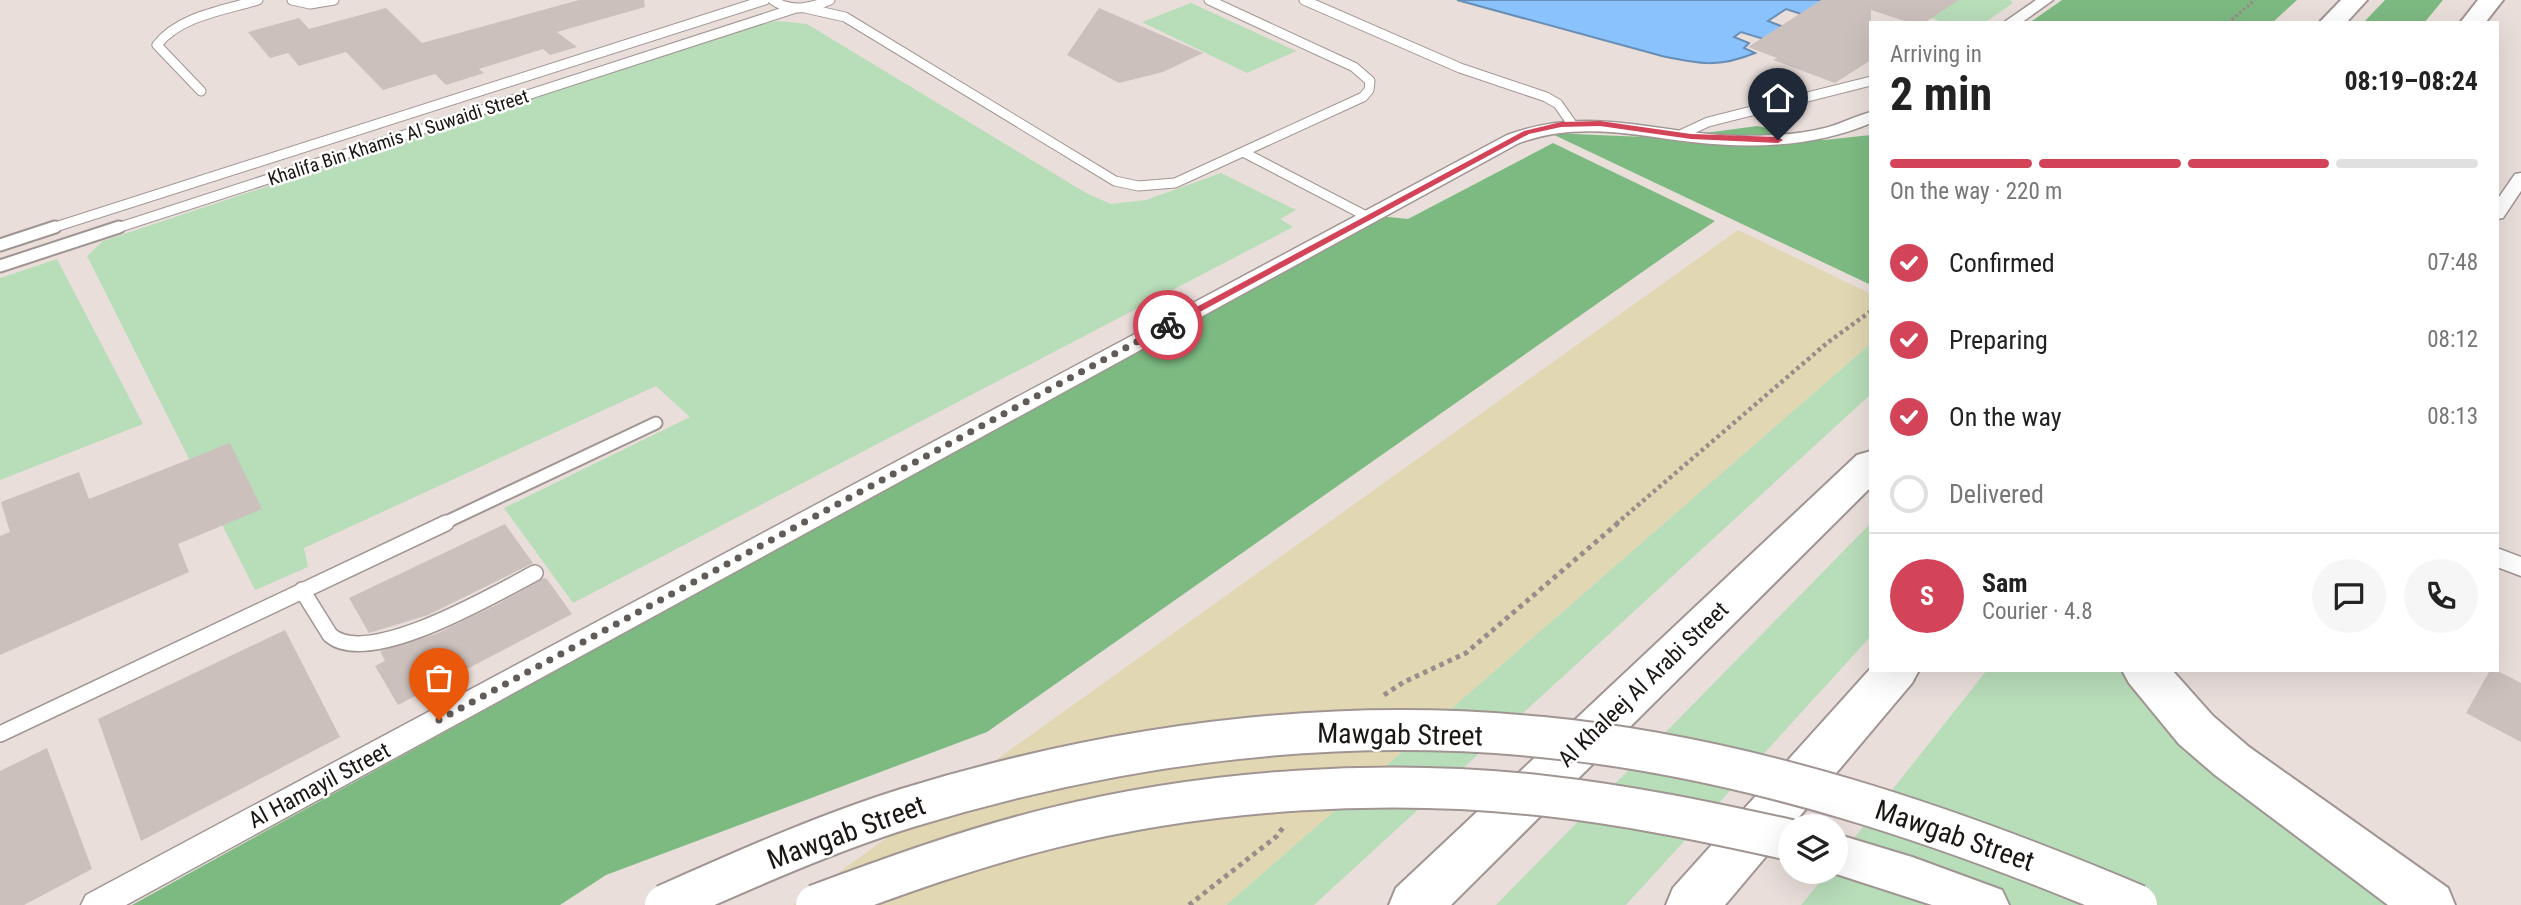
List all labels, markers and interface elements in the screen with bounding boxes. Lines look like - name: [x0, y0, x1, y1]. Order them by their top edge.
- text: Arriving in: [1890, 41, 1982, 68]
- text: 08:19–08:24: [2344, 66, 2478, 96]
- text: 2 min: [1890, 67, 1992, 121]
- pin: [1748, 68, 1808, 140]
- icon: home: [1759, 79, 1797, 117]
- street label: Khalifa Bin Khamis Al Suwaidi Street: [265, 84, 531, 191]
- text: On the way · 220 m: [1890, 178, 2062, 205]
- icon: check: [1890, 244, 1928, 282]
- text: Confirmed: [1949, 248, 2055, 278]
- text: 07:48: [2427, 249, 2478, 276]
- courier: [1133, 290, 1203, 360]
- icon: bike: [1149, 306, 1187, 344]
- icon: check: [1890, 321, 1928, 359]
- text: Preparing: [1949, 325, 2048, 355]
- text: 08:12: [2427, 326, 2478, 353]
- icon: check: [1890, 398, 1928, 436]
- text: On the way: [1949, 402, 2062, 432]
- text: 08:13: [2427, 403, 2478, 430]
- text: Delivered: [1949, 479, 2044, 509]
- button: chat: [2312, 559, 2386, 633]
- button: phone: [2404, 559, 2478, 633]
- text: Sam: [1982, 568, 2028, 598]
- text: S: [1920, 581, 1934, 611]
- street label: Al Khaleej Al Arabi Street: [1553, 596, 1734, 773]
- text: Courier · 4.8: [1982, 598, 2093, 625]
- pin: [409, 648, 469, 720]
- icon: bag: [420, 659, 458, 697]
- street label: Mawgab Street: [1317, 717, 1483, 752]
- street label: Al Hamayil Street: [244, 737, 395, 834]
- street label: Mawgab Street: [763, 789, 930, 876]
- street label: Mawgab Street: [1871, 793, 2039, 878]
- map controls: [1778, 814, 1848, 884]
- button: layers: [1778, 814, 1848, 884]

